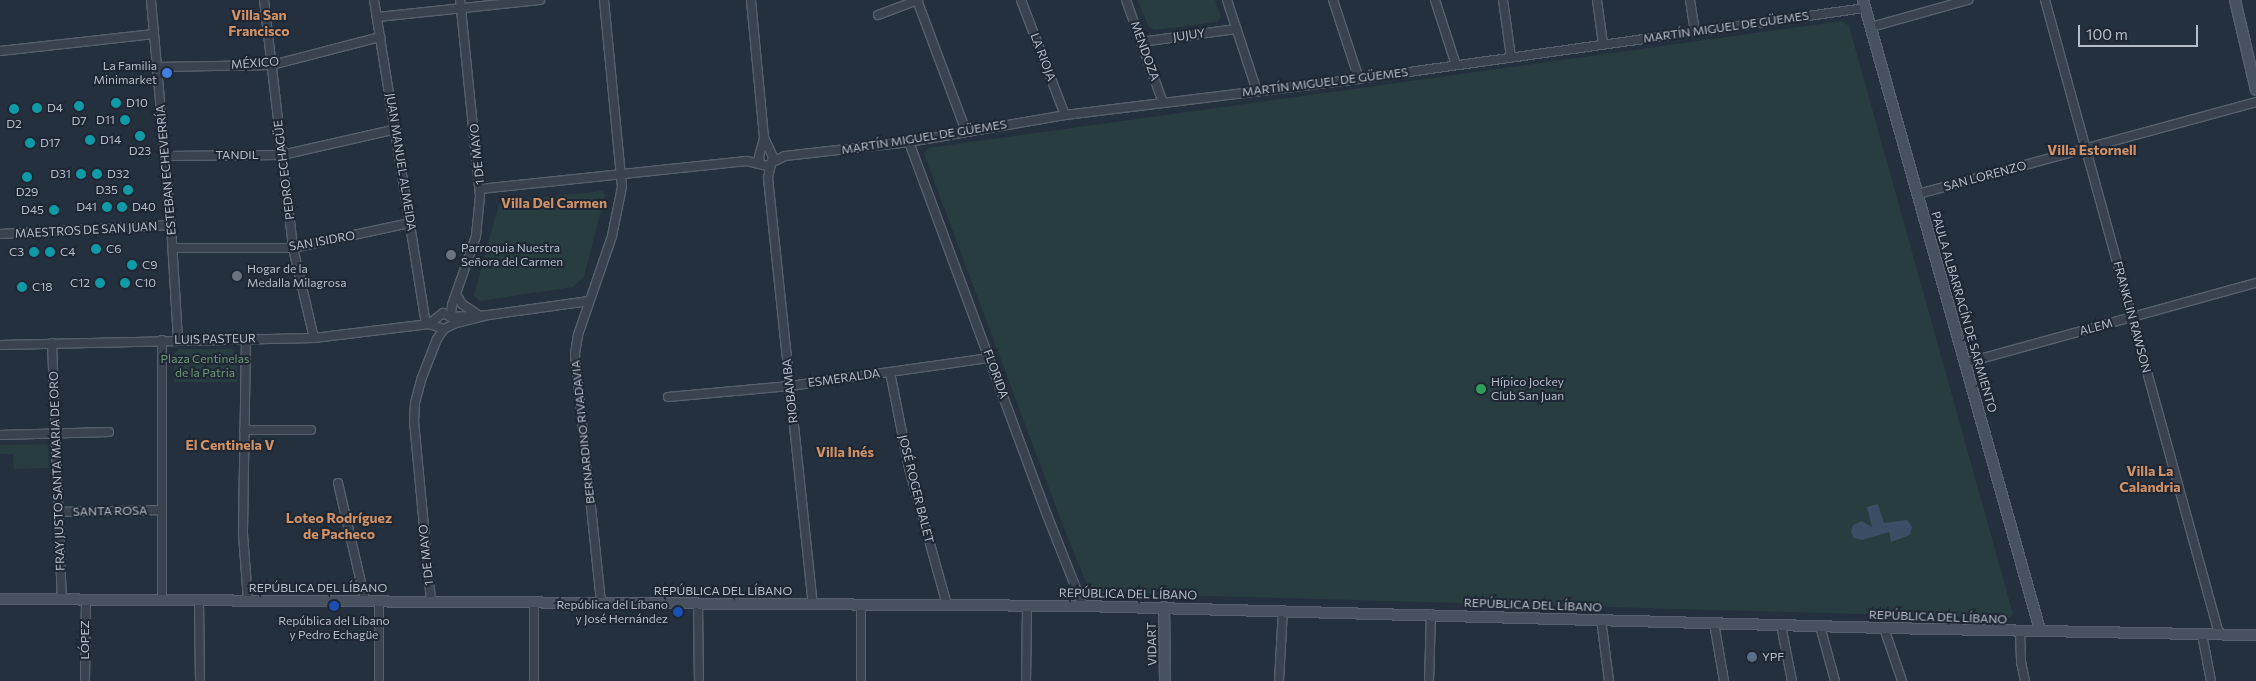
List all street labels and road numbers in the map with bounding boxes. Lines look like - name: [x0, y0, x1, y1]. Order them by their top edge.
- street label: MARTÍN MIGUEL DE GÜEMES: [1642, 8, 1810, 46]
- street label: MENDOZA: [1128, 19, 1162, 83]
- street label: JUJUY: [1172, 26, 1206, 44]
- street label: LA RIOJA: [1027, 31, 1059, 83]
- street label: MÉXICO: [230, 54, 280, 72]
- street label: MARTÍN MIGUEL DE GÜEMES: [1241, 65, 1409, 99]
- street label: JUAN MANUEL ALMEIDA: [383, 92, 419, 232]
- street label: ESTEBAN ECHEVERRÍA: [153, 104, 179, 236]
- street label: MARTÍN MIGUEL DE GÜEMES: [840, 117, 1008, 157]
- street label: PEDRO ECHAGÜE: [271, 119, 297, 221]
- street label: 1 DE MAYO: [467, 123, 487, 185]
- street label: TANDIL: [215, 148, 259, 162]
- street label: SAN LORENZO: [1942, 158, 2028, 194]
- street label: PAULA ALBARRACÍN DE SARMIENTO: [1928, 210, 2000, 414]
- street label: MAESTROS DE SAN JUAN: [14, 219, 158, 241]
- street label: SAN ISIDRO: [288, 228, 356, 254]
- street label: FRANKLIN RAWSON: [2110, 259, 2154, 375]
- street label: ALEM: [2078, 316, 2114, 338]
- street label: LUIS PASTEUR: [174, 331, 256, 347]
- street label: FLORIDA: [980, 347, 1012, 401]
- street label: RIOBAMBA: [779, 358, 801, 424]
- street label: BERNARDINO RIVADAVIA: [568, 359, 598, 505]
- street label: ESMERALDA: [807, 366, 881, 390]
- street label: FRAY JUSTO SANTA MARIA DE ORO: [46, 371, 68, 571]
- street label: JOSÉ ROGER BALET: [896, 433, 936, 545]
- street label: SANTA ROSA: [73, 503, 147, 519]
- street label: 1 DE MAYO: [416, 524, 436, 586]
- street label: REPÚBLICA DEL LÍBANO: [249, 581, 387, 595]
- street label: REPÚBLICA DEL LÍBANO: [654, 584, 792, 598]
- street label: REPÚBLICA DEL LÍBANO: [1059, 586, 1197, 602]
- street label: REPÚBLICA DEL LÍBANO: [1464, 595, 1602, 615]
- street label: REPÚBLICA DEL LÍBANO: [1869, 607, 2007, 627]
- street label: LÓPEZ: [78, 620, 92, 660]
- street label: VIDART: [1144, 622, 1160, 666]

